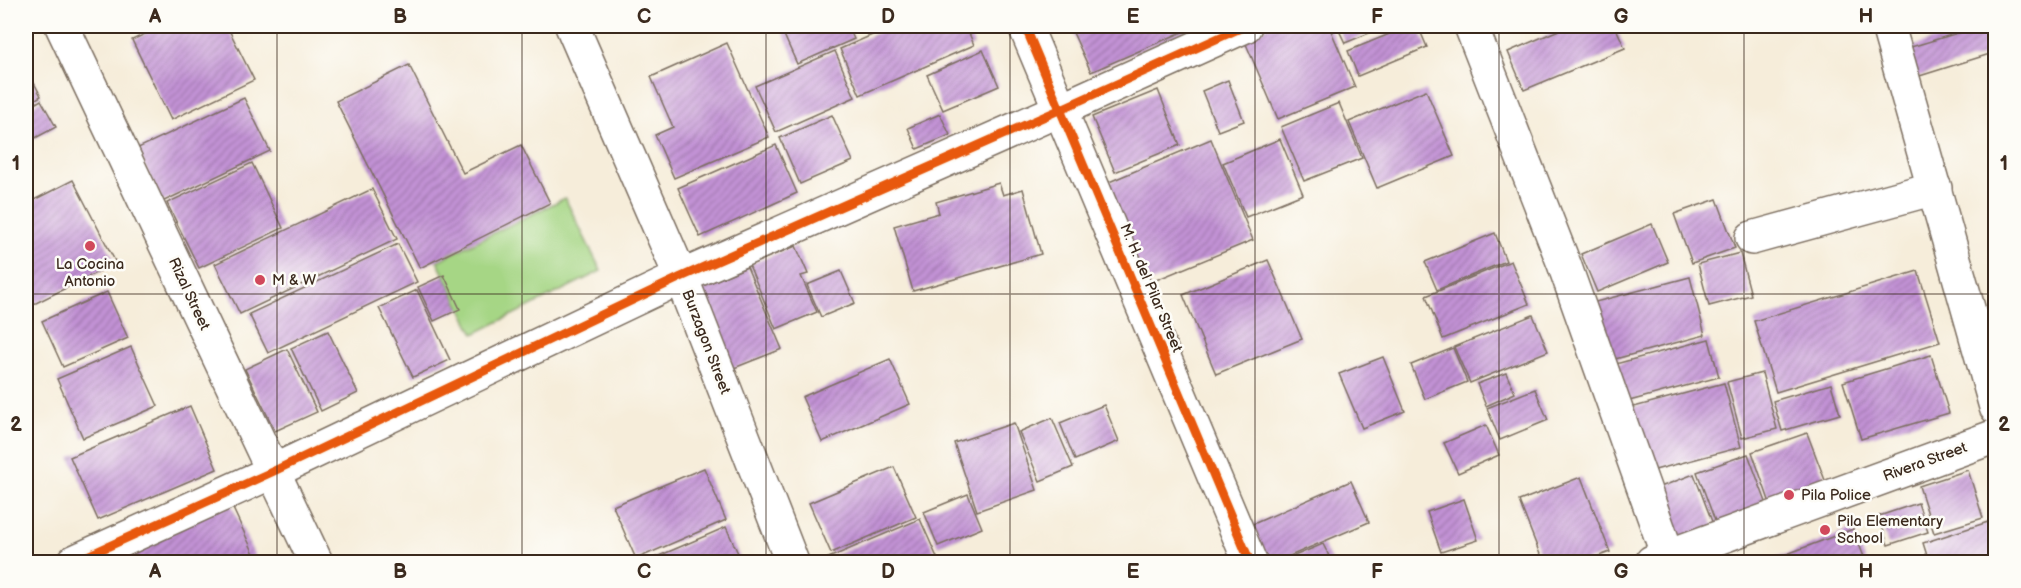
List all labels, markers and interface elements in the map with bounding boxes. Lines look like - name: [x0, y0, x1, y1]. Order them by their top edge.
- text: A: [148, 5, 162, 29]
- text: B: [393, 5, 407, 29]
- text: C: [637, 5, 651, 29]
- text: D: [881, 5, 895, 29]
- text: E: [1127, 5, 1140, 29]
- text: F: [1371, 5, 1383, 29]
- text: G: [1614, 5, 1629, 29]
- text: H: [1859, 5, 1873, 29]
- text: 1: [12, 152, 20, 176]
- text: 1: [2000, 152, 2008, 176]
- street label: M. H. del Pilar Street: [1115, 221, 1187, 355]
- marker: La Cocina Antonio: [83, 239, 97, 253]
- place label: La Cocina Antonio: [56, 255, 124, 291]
- street label: Rizal Street: [164, 255, 214, 334]
- place label: M & W: [272, 271, 316, 290]
- marker: M & W: [253, 273, 267, 287]
- street label: Burzagon Street: [677, 287, 735, 397]
- text: 2: [10, 413, 22, 437]
- text: 2: [1998, 413, 2010, 437]
- street label: Rivera Street: [1880, 438, 1970, 486]
- place label: Pila Police: [1801, 486, 1871, 505]
- marker: Pila Police: [1782, 488, 1796, 502]
- place label: Pila Elementary School: [1837, 512, 1943, 548]
- marker: Pila Elementary School: [1818, 523, 1832, 537]
- text: A: [148, 560, 162, 584]
- text: B: [393, 560, 407, 584]
- text: C: [637, 560, 651, 584]
- text: D: [881, 560, 895, 584]
- text: E: [1127, 560, 1140, 584]
- text: F: [1371, 560, 1383, 584]
- text: G: [1614, 560, 1629, 584]
- text: H: [1859, 560, 1873, 584]

